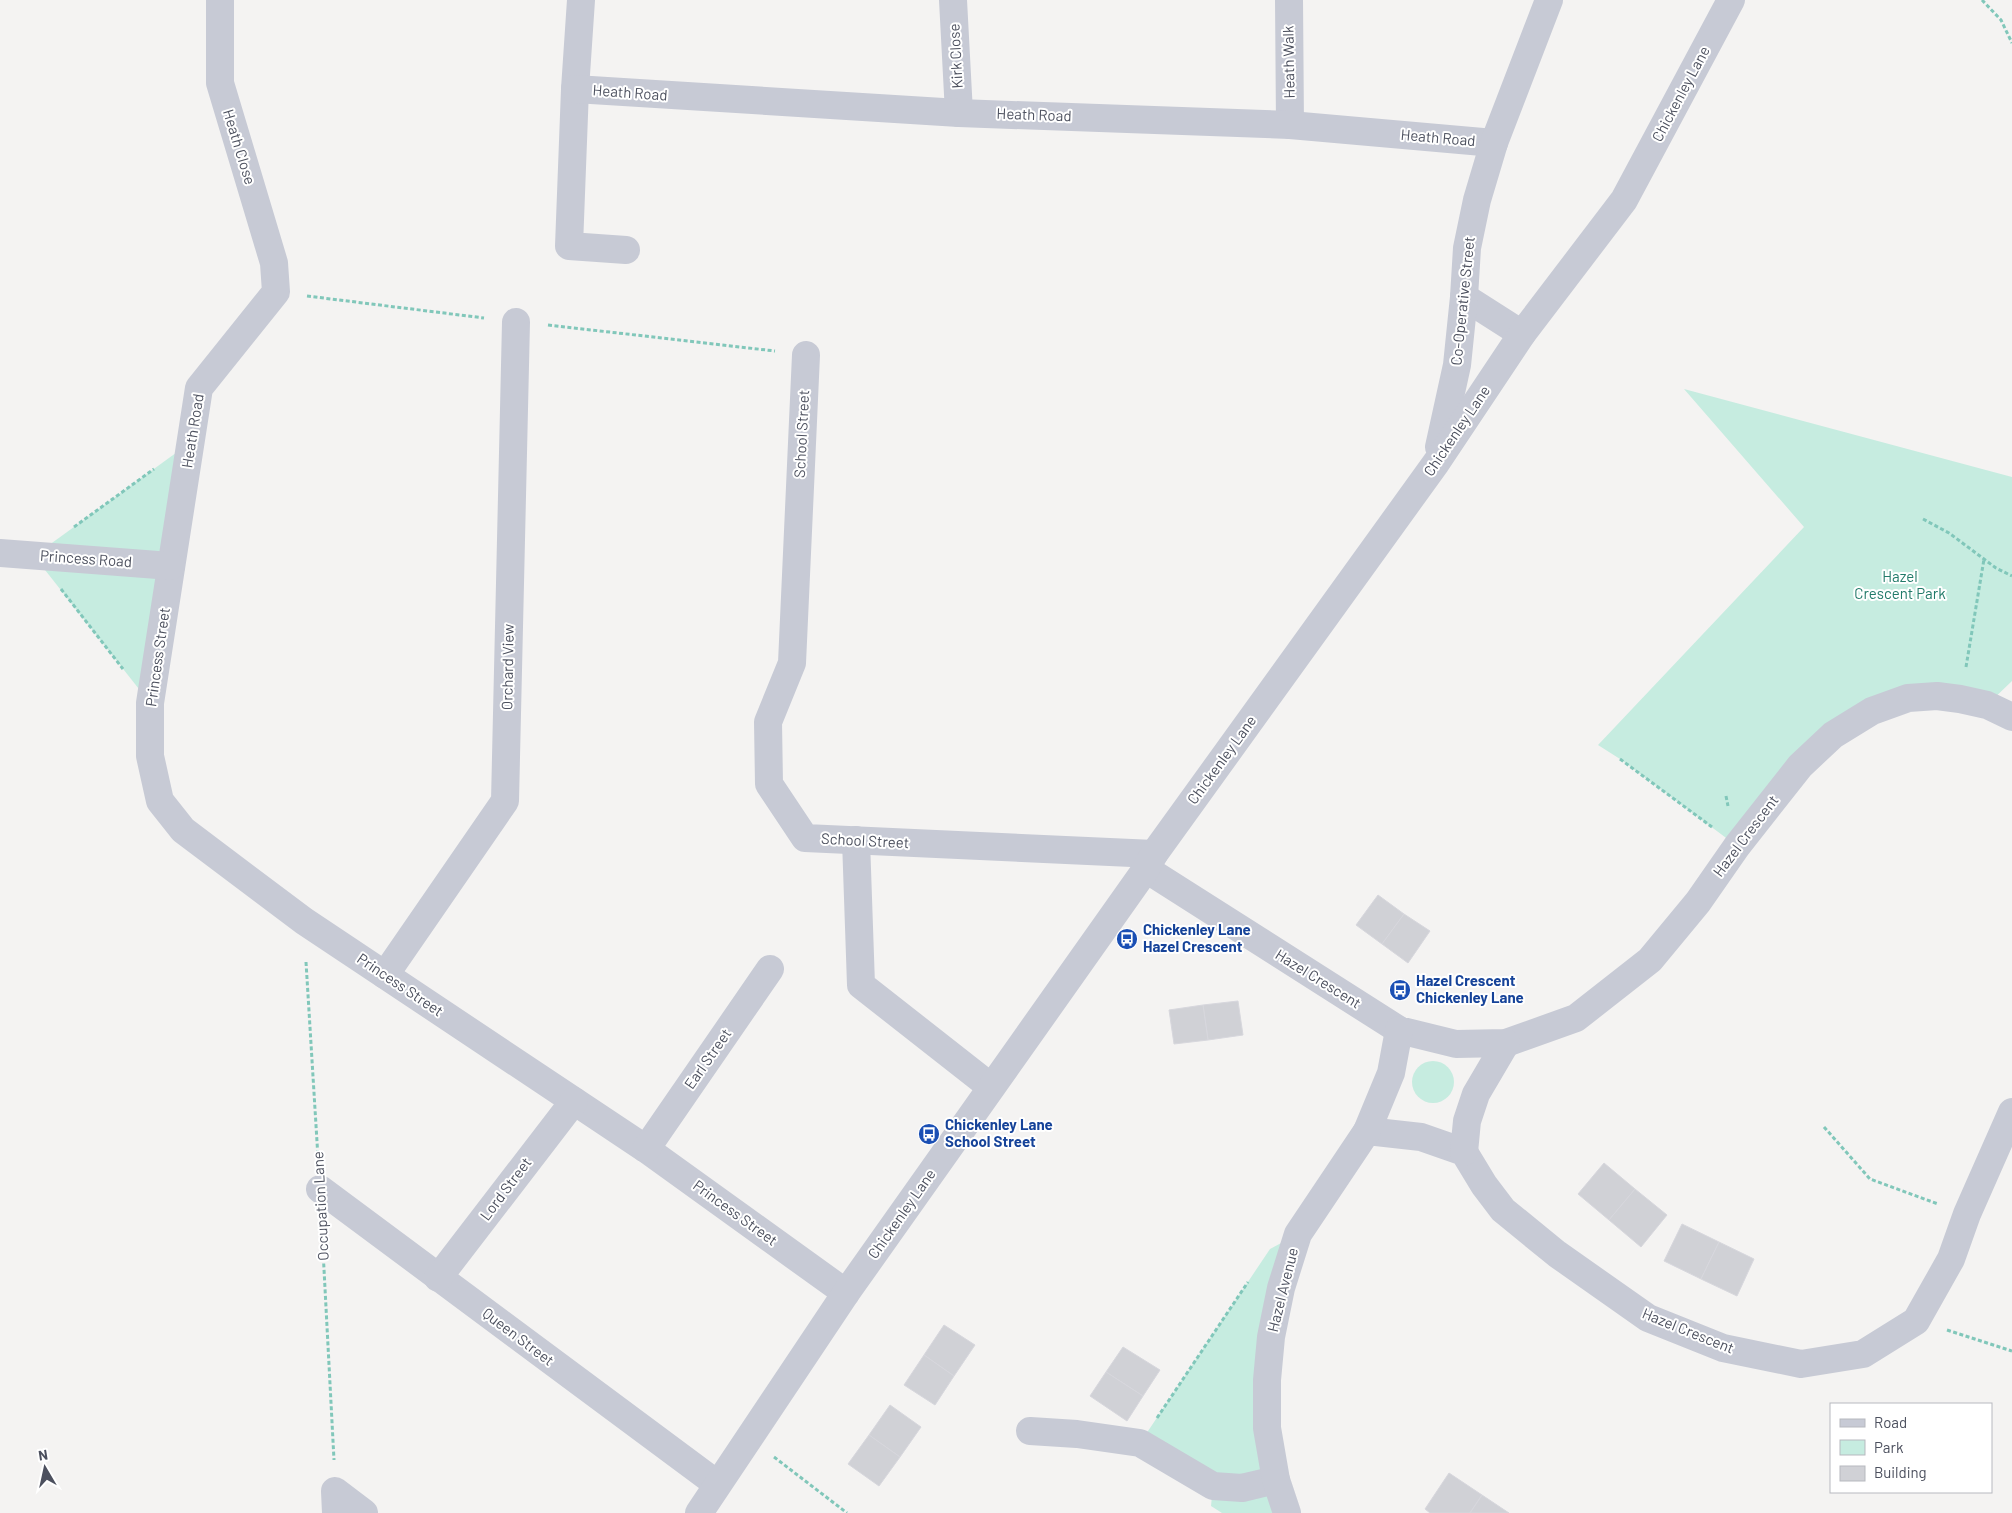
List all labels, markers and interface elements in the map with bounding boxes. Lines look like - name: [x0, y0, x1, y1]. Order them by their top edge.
- street label: Kirk Close: [944, 23, 966, 89]
- street label: Heath Walk: [1278, 25, 1298, 99]
- street label: Chickenley Lane: [1647, 43, 1713, 144]
- street label: Heath Road: [592, 80, 668, 104]
- street label: Heath Road: [996, 104, 1072, 124]
- street label: Heath Close: [220, 107, 260, 187]
- street label: Heath Road: [1400, 125, 1476, 149]
- street label: Co-Operative Street: [1446, 235, 1478, 366]
- street label: Chickenley Lane: [1419, 382, 1493, 479]
- street label: School Street: [790, 389, 812, 479]
- street label: Heath Road: [177, 392, 207, 469]
- street label: Princess Road: [39, 546, 133, 570]
- park label: Hazel Crescent Park: [1854, 567, 1946, 602]
- street label: Princess Street: [141, 606, 173, 708]
- street label: Orchard View: [497, 624, 517, 710]
- street label: Chickenley Lane: [1183, 711, 1259, 807]
- street label: Hazel Crescent: [1709, 791, 1782, 880]
- street label: School Street: [820, 829, 910, 851]
- place label: Chickenley Lane Hazel Crescent: [1143, 920, 1251, 955]
- bus stop icon: Chickenley Lane Hazel Crescent: [1115, 927, 1139, 951]
- street label: Hazel Crescent: [1272, 945, 1365, 1012]
- street label: Princess Street: [354, 949, 447, 1020]
- place label: Hazel Crescent Chickenley Lane: [1416, 971, 1524, 1006]
- bus stop icon: Hazel Crescent Chickenley Lane: [1388, 978, 1412, 1002]
- street label: Earl Street: [680, 1025, 735, 1092]
- place label: Chickenley Lane School Street: [945, 1115, 1053, 1150]
- bus stop icon: Chickenley Lane School Street: [917, 1122, 941, 1146]
- street label: Occupation Lane: [308, 1151, 332, 1261]
- street label: Lord Street: [476, 1153, 535, 1223]
- street label: Chickenley Lane: [864, 1165, 939, 1262]
- street label: Princess Street: [690, 1176, 781, 1249]
- street label: Hazel Avenue: [1263, 1246, 1301, 1334]
- street label: Hazel Crescent: [1640, 1303, 1737, 1357]
- street label: Queen Street: [479, 1304, 558, 1369]
- legend: [1830, 1403, 1992, 1493]
- text: Road: [1874, 1413, 1907, 1431]
- text: Park: [1874, 1438, 1904, 1456]
- north arrow: [20, 1443, 70, 1493]
- text: N: [37, 1446, 49, 1464]
- text: Building: [1874, 1463, 1927, 1481]

